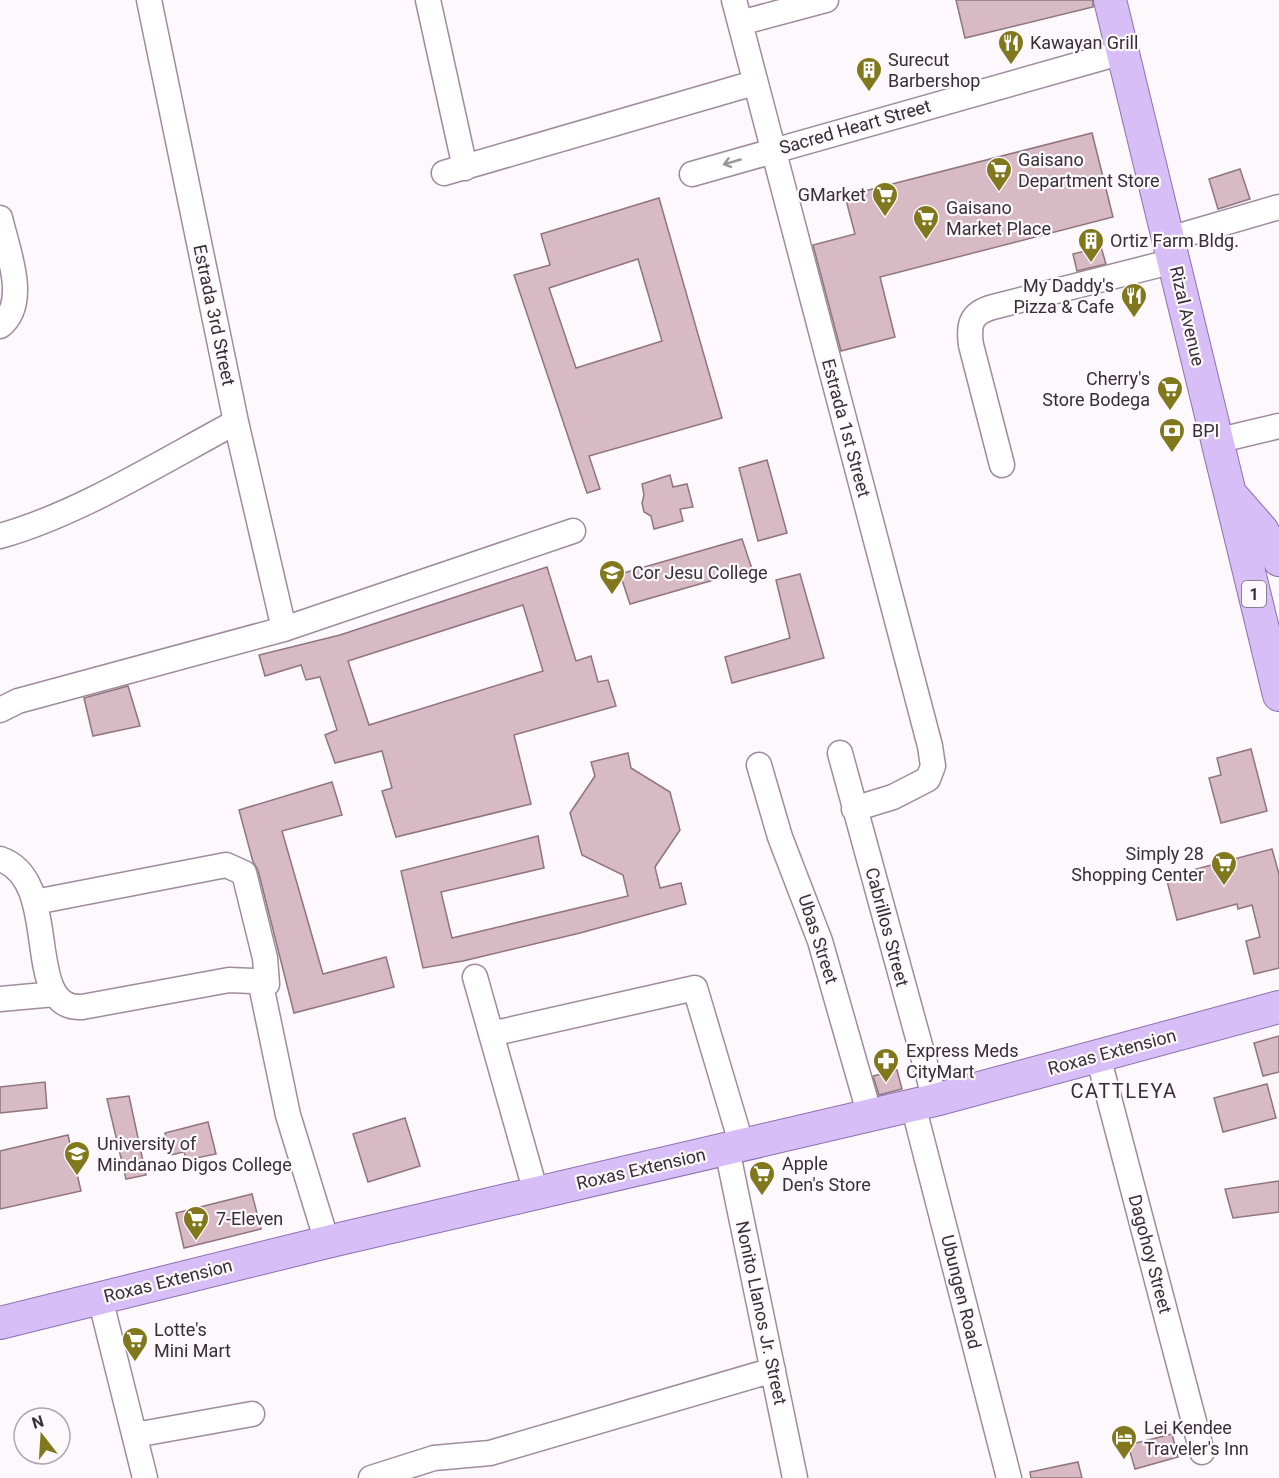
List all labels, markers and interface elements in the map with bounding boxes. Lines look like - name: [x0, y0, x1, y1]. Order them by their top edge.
- restaurant icon: Kawayan Grill: [996, 28, 1026, 66]
- place label: Kawayan Grill: [1030, 32, 1138, 53]
- place label: Surecut Barbershop: [888, 49, 980, 91]
- building icon: Surecut Barbershop: [854, 55, 884, 93]
- street label: Sacred Heart Street: [777, 95, 933, 158]
- place label: Gaisano Department Store: [1018, 149, 1159, 191]
- supermarket icon: Gaisano Department Store: [984, 155, 1014, 193]
- one-way arrow: [723, 157, 742, 168]
- supermarket icon: GMarket: [870, 180, 900, 218]
- place label: GMarket: [798, 184, 866, 205]
- place label: Gaisano Market Place: [946, 197, 1051, 239]
- supermarket icon: Gaisano Market Place: [911, 203, 941, 241]
- building icon: Ortiz Farm Bldg.: [1076, 226, 1106, 264]
- place label: Ortiz Farm Bldg.: [1110, 230, 1239, 251]
- street label: Estrada 3rd Street: [189, 243, 240, 387]
- street label: Rizal Avenue: [1166, 264, 1209, 368]
- place label: My Daddy's Pizza & Cafe: [1013, 275, 1114, 317]
- restaurant icon: My Daddy's Pizza & Cafe: [1119, 281, 1149, 319]
- street label: Estrada 1st Street: [818, 356, 875, 500]
- place label: Cherry's Store Bodega: [1042, 368, 1150, 410]
- supermarket icon: Cherry's Store Bodega: [1155, 374, 1185, 412]
- bank icon: BPI: [1157, 416, 1187, 454]
- place label: BPI: [1192, 420, 1219, 441]
- school or university icon: Cor Jesu College: [597, 558, 627, 596]
- place label: Cor Jesu College: [632, 562, 768, 583]
- road number: 1: [1242, 581, 1266, 607]
- place label: Simply 28 Shopping Center: [1071, 843, 1204, 885]
- supermarket icon: Simply 28 Shopping Center: [1209, 849, 1239, 887]
- street label: Cabrillos Street: [862, 865, 913, 989]
- street label: Ubas Street: [794, 891, 843, 986]
- street label: Roxas Extension: [1045, 1024, 1178, 1079]
- place label: Express Meds CityMart: [906, 1040, 1019, 1082]
- pharmacy icon: Express Meds CityMart: [871, 1046, 901, 1084]
- district label: CATTLEYA: [1070, 1079, 1178, 1103]
- place label: University of Mindanao Digos College: [97, 1133, 292, 1175]
- school or university icon: University of Mindanao Digos College: [62, 1139, 92, 1177]
- street label: Roxas Extension: [574, 1143, 708, 1194]
- place label: Apple Den's Store: [782, 1153, 871, 1195]
- supermarket icon: Apple Den's Store: [747, 1159, 777, 1197]
- street label: Dagohoy Street: [1124, 1192, 1177, 1316]
- supermarket icon: 7-Eleven: [181, 1204, 211, 1242]
- place label: 7-Eleven: [216, 1208, 283, 1229]
- street label: Nonito Llanos Jr. Street: [732, 1219, 791, 1407]
- street label: Ubungen Road: [937, 1233, 986, 1351]
- street label: Roxas Extension: [101, 1254, 234, 1307]
- place label: Lotte's Mini Mart: [154, 1319, 231, 1361]
- supermarket icon: Lotte's Mini Mart: [120, 1325, 150, 1363]
- north arrow: [12, 1406, 72, 1466]
- text: N: [30, 1411, 46, 1433]
- place label: Lei Kendee Traveler's Inn: [1144, 1417, 1249, 1459]
- hotel icon: Lei Kendee Traveler's Inn: [1109, 1423, 1139, 1461]

